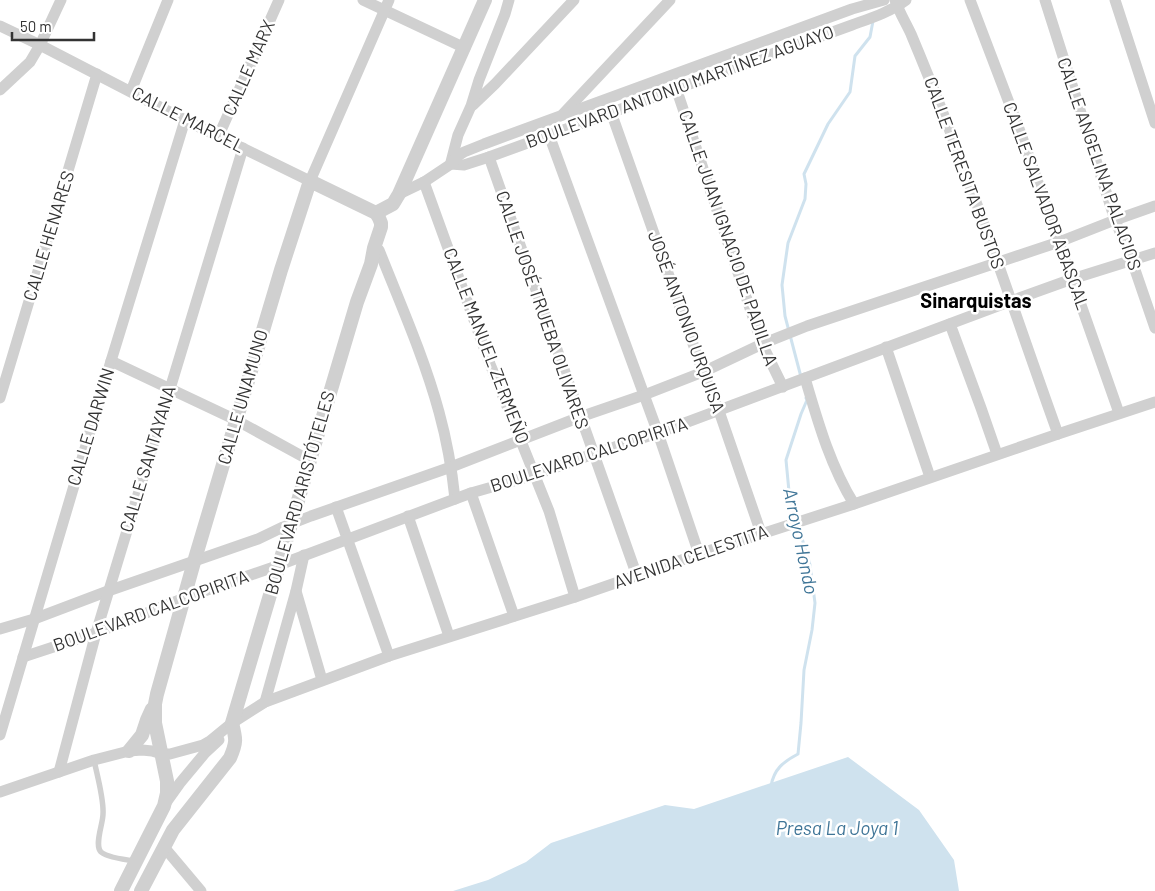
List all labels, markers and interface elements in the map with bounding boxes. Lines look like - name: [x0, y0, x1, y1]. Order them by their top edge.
- scale bar: [12, 10, 95, 42]
- street label: CALLE MARX: [217, 16, 279, 119]
- text: 50 m: [20, 17, 52, 35]
- street label: BOULEVARD ANTONIO MARTÍNEZ AGUAYO: [523, 20, 837, 152]
- street label: CALLE ANGELINA PALACIOS: [1053, 54, 1147, 273]
- street label: CALLE TERESITA BUSTOS: [920, 74, 1010, 272]
- street label: CALLE MARCEL: [128, 81, 249, 157]
- street label: CALLE SALVADOR ABASCAL: [999, 99, 1095, 312]
- street label: CALLE JUAN IGNACIO DE PADILLA: [675, 107, 783, 369]
- street label: CALLE HENARES: [18, 168, 78, 303]
- street label: CALLE JOSÉ TRUEBA OLIVARES: [492, 188, 594, 432]
- street label: JOSÉ ANTONIO URQUISA: [644, 227, 730, 416]
- street label: CALLE MANUEL ZERMEÑO: [439, 245, 534, 447]
- district label: Sinarquistas: [920, 288, 1032, 312]
- street label: CALLE UNAMUNO: [212, 327, 272, 467]
- street label: CALLE DARWIN: [62, 365, 118, 488]
- street label: CALLE SANTAYANA: [114, 383, 180, 535]
- street label: BOULEVARD ARISTÓTELES: [259, 388, 339, 597]
- street label: BOULEVARD CALCOPIRITA: [487, 412, 690, 496]
- water label: Arroyo Hondo: [779, 486, 824, 596]
- street label: AVENIDA CELESTITA: [611, 519, 771, 593]
- street label: BOULEVARD CALCOPIRITA: [50, 564, 251, 656]
- water label: Presa La Joya 1: [776, 816, 898, 839]

